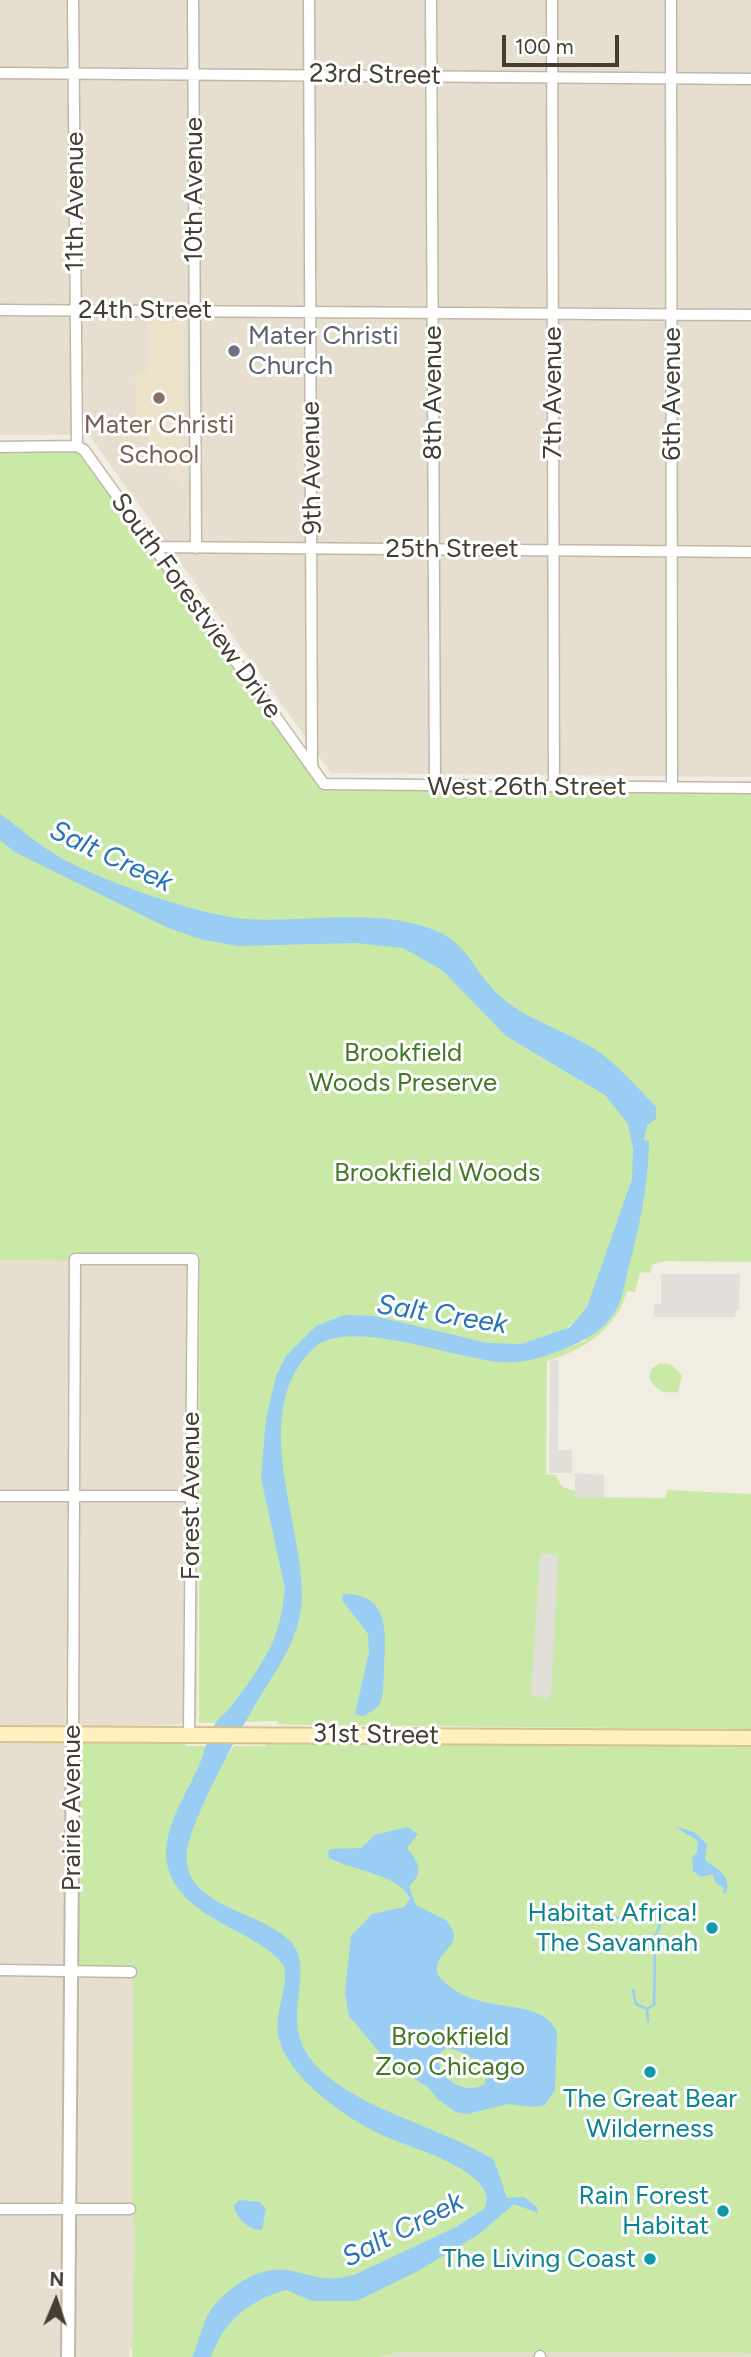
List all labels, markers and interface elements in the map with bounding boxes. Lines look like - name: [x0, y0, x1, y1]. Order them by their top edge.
- scale bar: [506, 21, 623, 65]
- text: 100 m: [515, 34, 574, 59]
- street label: 23rd Street: [309, 58, 441, 92]
- street label: 10th Avenue: [178, 117, 210, 263]
- street label: 11th Avenue: [59, 132, 91, 272]
- street label: 24th Street: [78, 294, 212, 326]
- place label: Mater Christi Church: [248, 320, 398, 382]
- street label: 8th Avenue: [417, 326, 449, 460]
- street label: 7th Avenue: [537, 327, 569, 459]
- street label: 6th Avenue: [656, 327, 688, 461]
- marker: Mater Christi Church: [226, 343, 242, 359]
- marker: Mater Christi School: [151, 390, 167, 406]
- street label: 9th Avenue: [295, 401, 329, 535]
- place label: Mater Christi School: [84, 409, 234, 471]
- street label: South Forestview Drive: [104, 487, 288, 725]
- street label: 25th Street: [385, 533, 519, 565]
- street label: West 26th Street: [427, 771, 627, 803]
- water label: Salt Creek: [44, 814, 178, 900]
- park label: Brookfield Woods Preserve: [309, 1037, 497, 1098]
- park label: Brookfield Woods: [334, 1157, 540, 1189]
- water label: Salt Creek: [374, 1288, 510, 1342]
- street label: Forest Avenue: [175, 1412, 207, 1580]
- street label: 31st Street: [313, 1718, 439, 1752]
- street label: Prairie Avenue: [56, 1725, 88, 1891]
- place label: Habitat Africa! The Savannah: [528, 1897, 698, 1958]
- marker: Habitat Africa! The Savannah: [704, 1920, 720, 1936]
- park label: Brookfield Zoo Chicago: [375, 2021, 525, 2082]
- marker: The Great Bear Wilderness: [642, 2064, 658, 2080]
- place label: The Great Bear Wilderness: [563, 2083, 737, 2144]
- place label: Rain Forest Habitat: [579, 2180, 709, 2242]
- water label: Salt Creek: [337, 2185, 469, 2275]
- marker: Rain Forest Habitat: [715, 2203, 731, 2219]
- place label: The Living Coast: [442, 2243, 636, 2275]
- marker: The Living Coast: [642, 2251, 658, 2267]
- north arrow: [21, 2266, 91, 2336]
- text: N: [49, 2268, 64, 2291]

